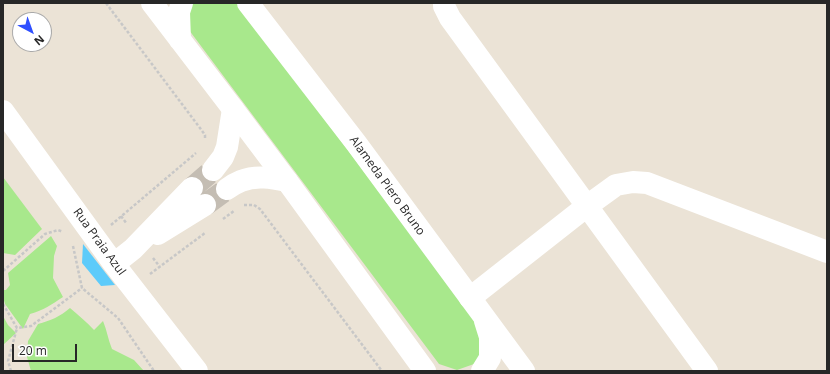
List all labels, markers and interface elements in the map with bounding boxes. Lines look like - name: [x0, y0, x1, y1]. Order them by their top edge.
- north arrow: [12, 12, 52, 52]
- text: N: [31, 32, 48, 49]
- street label: Alameda Piero Bruno: [346, 134, 428, 238]
- street label: Rua Praia Azul: [70, 206, 128, 278]
- scale bar: [14, 336, 79, 362]
- text: 20 m: [19, 342, 47, 359]

